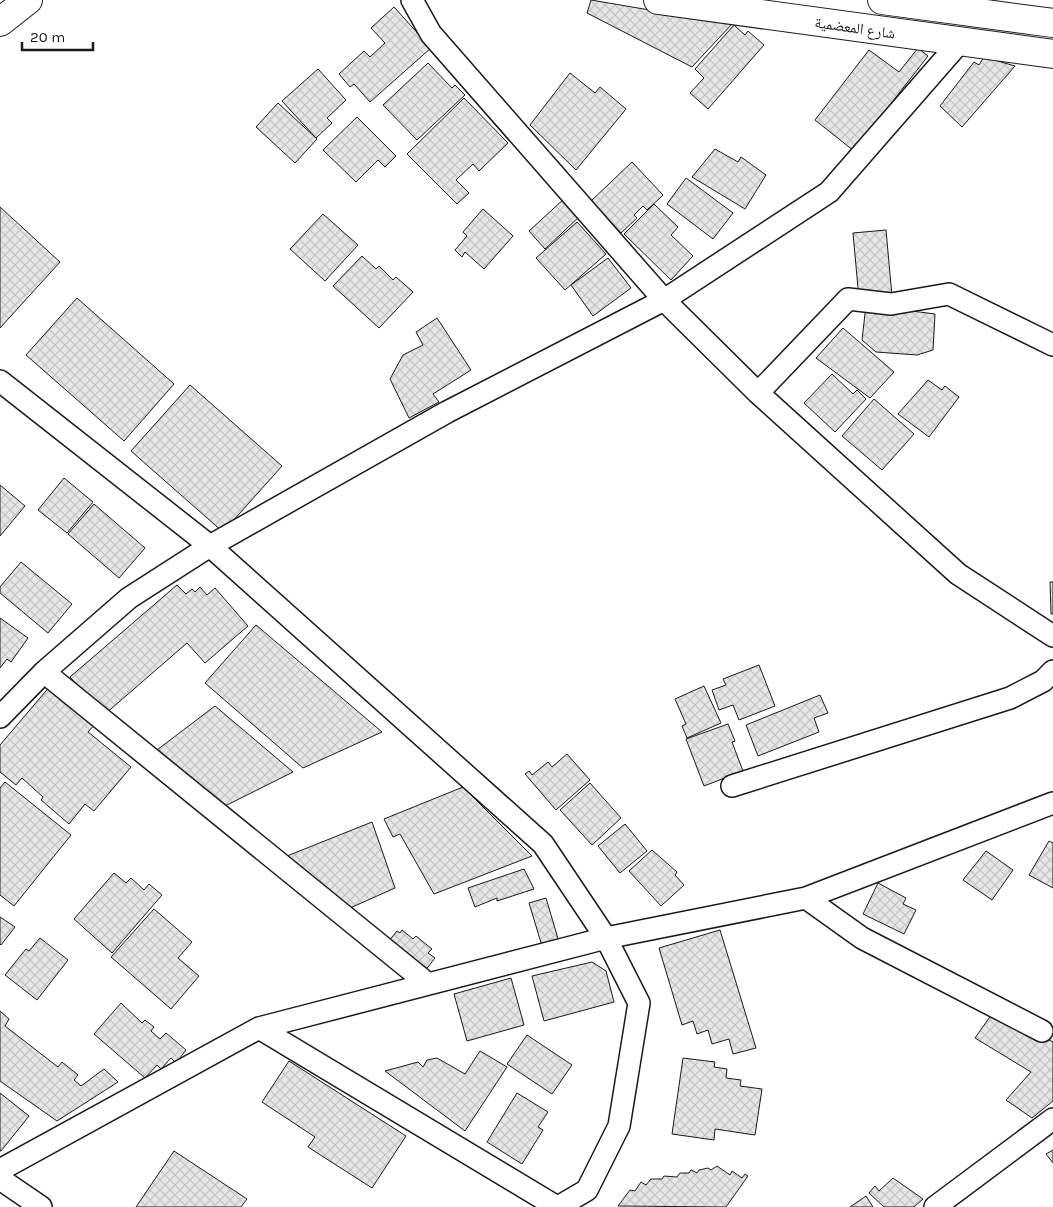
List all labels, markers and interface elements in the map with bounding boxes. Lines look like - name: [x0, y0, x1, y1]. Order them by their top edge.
- street label: شارع المعضمية: [813, 13, 897, 44]
- scale bar: [22, 20, 94, 52]
- text: 20 m: [30, 28, 65, 46]

